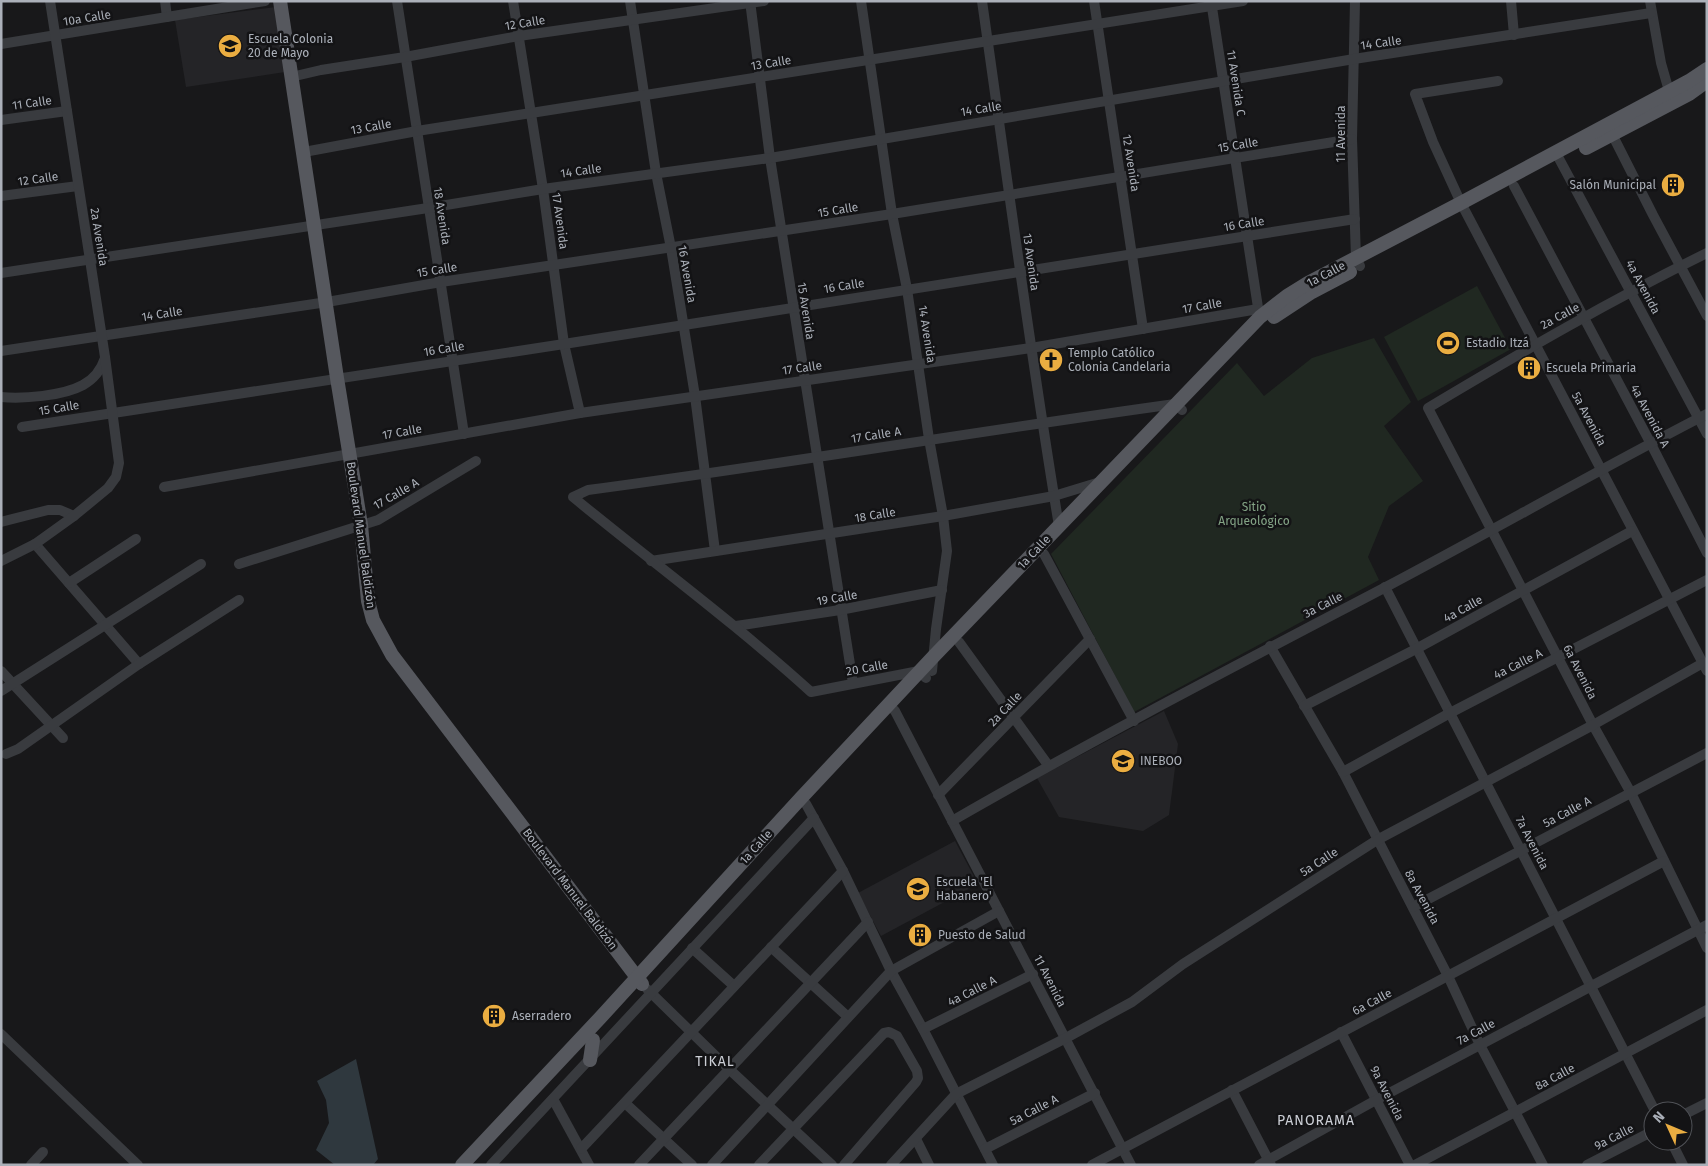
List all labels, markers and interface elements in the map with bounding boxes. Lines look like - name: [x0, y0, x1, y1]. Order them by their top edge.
- street label: 10a Calle: [62, 7, 112, 29]
- street label: 12 Calle: [504, 13, 546, 33]
- place label: Escuela Colonia 20 de Mayo: [248, 32, 333, 60]
- school or university icon: Escuela Colonia 20 de Mayo: [217, 33, 243, 59]
- street label: 14 Calle: [1360, 33, 1402, 53]
- street label: 11 Avenida C: [1224, 49, 1248, 117]
- street label: 13 Calle: [750, 53, 792, 73]
- street label: 11 Calle: [11, 93, 53, 113]
- street label: 14 Calle: [960, 99, 1002, 119]
- street label: 11 Avenida: [1334, 106, 1348, 162]
- street label: 13 Calle: [350, 117, 392, 137]
- street label: 12 Avenida: [1120, 133, 1142, 193]
- street label: 15 Calle: [1217, 135, 1259, 155]
- street label: 14 Calle: [560, 161, 602, 181]
- street label: 12 Calle: [17, 169, 59, 189]
- building icon: Salón Municipal: [1660, 172, 1686, 198]
- place label: Salón Municipal: [1570, 178, 1656, 192]
- street label: 18 Avenida: [431, 186, 453, 246]
- street label: 17 Avenida: [549, 192, 571, 250]
- street label: 15 Calle: [817, 200, 859, 220]
- street label: 2a Avenida: [87, 207, 111, 267]
- street label: 16 Calle: [1223, 214, 1265, 234]
- street label: 13 Avenida: [1020, 232, 1042, 292]
- street label: 16 Avenida: [675, 244, 699, 304]
- street label: 4a Avenida: [1623, 257, 1663, 317]
- street label: 1a Calle: [1304, 258, 1348, 290]
- street label: 15 Calle: [416, 260, 458, 280]
- street label: 16 Calle: [823, 276, 865, 296]
- street label: 15 Avenida: [795, 281, 817, 341]
- street label: 17 Calle: [1181, 296, 1223, 316]
- street label: 2a Calle: [1538, 300, 1582, 332]
- street label: 14 Calle: [141, 304, 183, 324]
- street label: 14 Avenida: [916, 304, 938, 364]
- sports icon: Estadio Itzá: [1435, 330, 1461, 356]
- place label: Estadio Itzá: [1466, 336, 1529, 350]
- street label: 16 Calle: [423, 339, 465, 359]
- place label: Templo Católico Colonia Candelaria: [1068, 346, 1170, 374]
- church icon: Templo Católico Colonia Candelaria: [1038, 347, 1064, 373]
- building icon: Escuela Primaria: [1516, 355, 1542, 381]
- street label: 17 Calle: [781, 358, 823, 378]
- place label: Escuela Primaria: [1546, 361, 1636, 375]
- street label: 4a Avenida A: [1627, 382, 1673, 450]
- street label: 5a Avenida: [1569, 390, 1609, 448]
- street label: 15 Calle: [38, 398, 80, 418]
- street label: 17 Calle: [381, 422, 423, 442]
- street label: 17 Calle A: [850, 424, 902, 446]
- street label: Boulevard Manuel Baldizón: [344, 461, 378, 609]
- street label: 17 Calle A: [371, 475, 421, 513]
- park label: Sitio Arqueológico: [1218, 500, 1290, 528]
- street label: 18 Calle: [853, 505, 897, 525]
- street label: 1a Calle: [1015, 532, 1053, 572]
- street label: 19 Calle: [815, 588, 859, 608]
- street label: 3a Calle: [1301, 589, 1345, 621]
- street label: 4a Calle: [1441, 593, 1485, 625]
- street label: 6a Avenida: [1560, 642, 1600, 702]
- street label: 4a Calle A: [1491, 646, 1545, 682]
- street label: 20 Calle: [845, 657, 889, 679]
- street label: 2a Calle: [985, 689, 1025, 729]
- school or university icon: INEBOO: [1110, 748, 1136, 774]
- place label: INEBOO: [1140, 754, 1182, 768]
- street label: 5a Calle A: [1541, 793, 1593, 830]
- street label: 7a Avenida: [1513, 814, 1551, 872]
- street label: Boulevard Manuel Baldizón: [520, 826, 620, 952]
- street label: 1a Calle: [737, 827, 775, 867]
- street label: 5a Calle: [1297, 845, 1341, 879]
- street label: 8a Avenida: [1402, 867, 1442, 927]
- place label: Escuela 'El Habanero': [936, 875, 993, 903]
- school or university icon: Escuela 'El Habanero': [905, 876, 931, 902]
- building icon: Puesto de Salud: [907, 922, 933, 948]
- place label: Puesto de Salud: [938, 928, 1026, 942]
- street label: 11 Avenida: [1031, 953, 1069, 1009]
- street label: 4a Calle A: [945, 973, 999, 1009]
- street label: 6a Calle: [1350, 986, 1394, 1018]
- building icon: Aserradero: [481, 1003, 507, 1029]
- place label: Aserradero: [512, 1009, 571, 1023]
- street label: 7a Calle: [1455, 1016, 1497, 1048]
- district label: TIKAL: [695, 1053, 735, 1070]
- street label: 8a Calle: [1533, 1061, 1577, 1093]
- street label: 9a Avenida: [1367, 1063, 1407, 1123]
- street label: 5a Calle A: [1008, 1092, 1061, 1128]
- north arrow: [1643, 1101, 1693, 1151]
- text: N: [1650, 1108, 1668, 1127]
- district label: PANORAMA: [1277, 1112, 1355, 1129]
- street label: 9a Calle: [1592, 1121, 1636, 1153]

